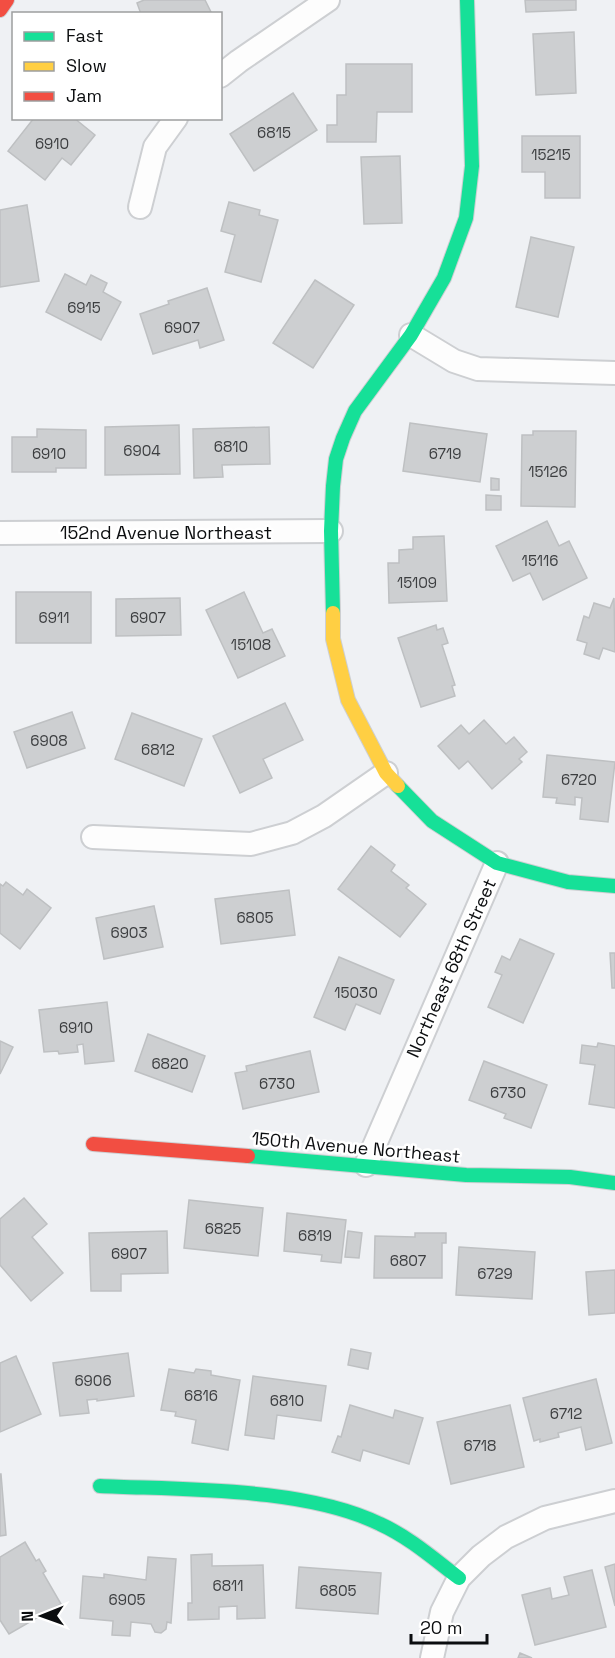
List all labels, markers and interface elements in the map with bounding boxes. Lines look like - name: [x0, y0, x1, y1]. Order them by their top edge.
- legend: [12, 12, 222, 120]
- text: Fast: [66, 24, 103, 47]
- text: Slow: [66, 54, 107, 77]
- text: Jam: [66, 84, 102, 107]
- house number: 6815: [257, 123, 291, 142]
- house number: 6910: [35, 134, 69, 153]
- house number: 15215: [531, 145, 571, 164]
- house number: 6915: [67, 298, 101, 317]
- house number: 6907: [164, 318, 200, 337]
- house number: 6810: [214, 437, 248, 456]
- house number: 6904: [123, 441, 161, 460]
- house number: 6910: [32, 444, 66, 463]
- house number: 6719: [429, 444, 461, 463]
- house number: 15126: [528, 462, 568, 481]
- street label: 152nd Avenue Northeast: [60, 521, 272, 544]
- house number: 15116: [522, 551, 558, 570]
- house number: 15109: [397, 573, 437, 592]
- house number: 6911: [39, 608, 69, 627]
- house number: 6907: [130, 608, 166, 627]
- house number: 15108: [231, 635, 271, 654]
- house number: 6908: [30, 731, 68, 750]
- house number: 6812: [141, 740, 175, 759]
- house number: 6720: [561, 770, 597, 789]
- street label: Northeast 68th Street: [401, 875, 501, 1061]
- house number: 6805: [236, 908, 274, 927]
- house number: 6903: [110, 923, 148, 942]
- house number: 15030: [334, 983, 378, 1002]
- house number: 6910: [59, 1018, 93, 1037]
- house number: 6820: [151, 1054, 189, 1073]
- house number: 6730: [259, 1074, 295, 1093]
- house number: 6730: [490, 1083, 526, 1102]
- street label: 150th Avenue Northeast: [251, 1126, 461, 1168]
- house number: 6825: [205, 1219, 241, 1238]
- house number: 6819: [298, 1226, 332, 1245]
- house number: 6907: [111, 1244, 147, 1263]
- house number: 6807: [390, 1251, 426, 1270]
- house number: 6729: [477, 1264, 513, 1283]
- house number: 6906: [74, 1371, 112, 1390]
- house number: 6816: [184, 1386, 218, 1405]
- house number: 6810: [270, 1391, 304, 1410]
- house number: 6712: [550, 1404, 582, 1423]
- house number: 6718: [464, 1436, 496, 1455]
- house number: 6811: [212, 1576, 244, 1595]
- house number: 6805: [319, 1581, 357, 1600]
- north arrow: [12, 1586, 72, 1646]
- house number: 6905: [109, 1590, 145, 1609]
- scale bar: [411, 1607, 488, 1645]
- text: N: [17, 1611, 38, 1622]
- text: 20 m: [420, 1616, 463, 1639]

